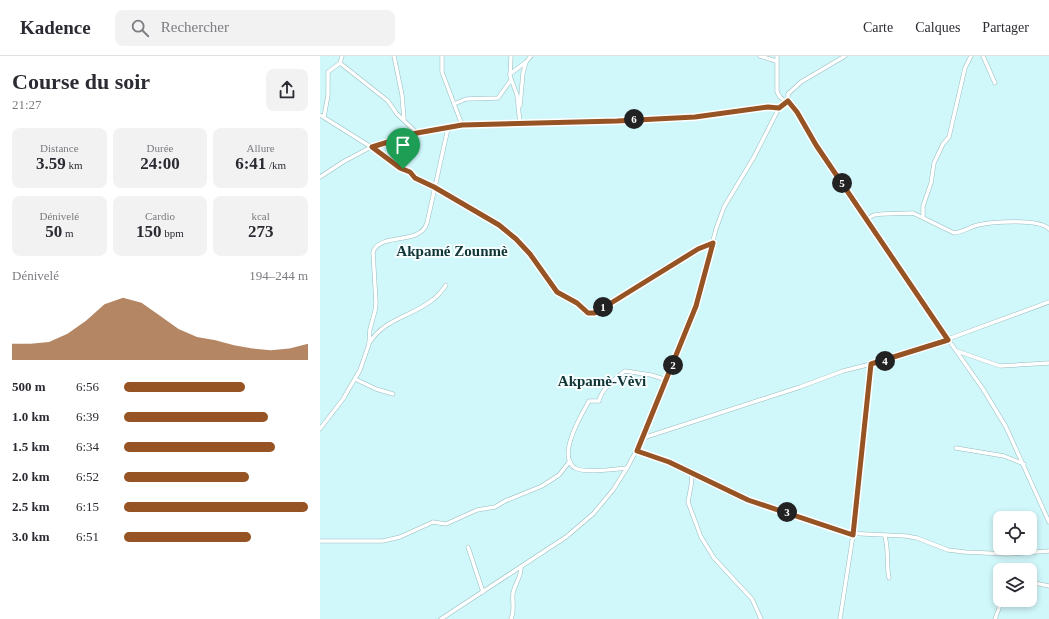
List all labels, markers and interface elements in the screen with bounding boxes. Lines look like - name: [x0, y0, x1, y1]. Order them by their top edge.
- search box: [115, 10, 395, 46]
- text: Kadence: [20, 17, 91, 38]
- icon: search: [129, 17, 151, 39]
- text: Rechercher: [161, 19, 229, 35]
- text: Carte: [863, 20, 893, 35]
- text: Calques: [915, 20, 960, 35]
- text: Partager: [982, 20, 1029, 35]
- text: Course du soir: [12, 69, 150, 94]
- button: share: [266, 69, 308, 111]
- text: 21:27: [12, 97, 42, 112]
- pin: 6: [624, 109, 644, 129]
- text: 6: [631, 113, 637, 125]
- pin: [386, 128, 420, 169]
- icon: arrive: [392, 134, 414, 156]
- text: Distance: [40, 142, 79, 154]
- text: Durée: [147, 142, 173, 154]
- text: Allure: [247, 142, 275, 154]
- text: 3.59: [36, 154, 66, 173]
- text: 24:00: [140, 154, 180, 173]
- text: 6:41: [235, 154, 266, 173]
- text: km: [66, 159, 83, 171]
- text: /km: [266, 159, 286, 171]
- pin: 5: [832, 173, 852, 193]
- text: 5: [839, 177, 845, 189]
- text: Dénivelé: [39, 210, 79, 222]
- text: Cardio: [145, 210, 175, 222]
- text: kcal: [251, 210, 270, 222]
- text: 50: [45, 222, 62, 241]
- text: 150: [136, 222, 162, 241]
- text: 273: [248, 222, 273, 241]
- text: m: [62, 227, 73, 239]
- text: bpm: [162, 227, 184, 239]
- district label: Akpamé Zounmè: [396, 243, 508, 259]
- text: Dénivelé: [12, 268, 59, 283]
- text: 194–244 m: [249, 268, 308, 283]
- pin: 1: [593, 297, 613, 317]
- text: 1: [600, 301, 606, 313]
- pin: 4: [875, 351, 895, 371]
- pin: 2: [663, 355, 683, 375]
- text: 4: [882, 355, 888, 367]
- text: 2: [670, 359, 676, 371]
- district label: Akpamè-Vèvi: [558, 373, 646, 389]
- text: 500 m: [12, 379, 46, 394]
- text: 6:56: [76, 379, 99, 394]
- text: 1.0 km: [12, 409, 50, 424]
- text: 6:39: [76, 409, 99, 424]
- text: 1.5 km: [12, 439, 50, 454]
- text: 6:34: [76, 439, 99, 454]
- text: 2.0 km: [12, 469, 50, 484]
- text: 6:52: [76, 469, 99, 484]
- text: 2.5 km: [12, 499, 50, 514]
- text: 6:15: [76, 499, 99, 514]
- pin: 3: [777, 502, 797, 522]
- text: 3: [784, 506, 790, 518]
- map controls: [993, 511, 1037, 607]
- button: locate: [993, 511, 1037, 555]
- text: 3.0 km: [12, 529, 50, 544]
- text: 6:51: [76, 529, 99, 544]
- button: layers: [993, 563, 1037, 607]

